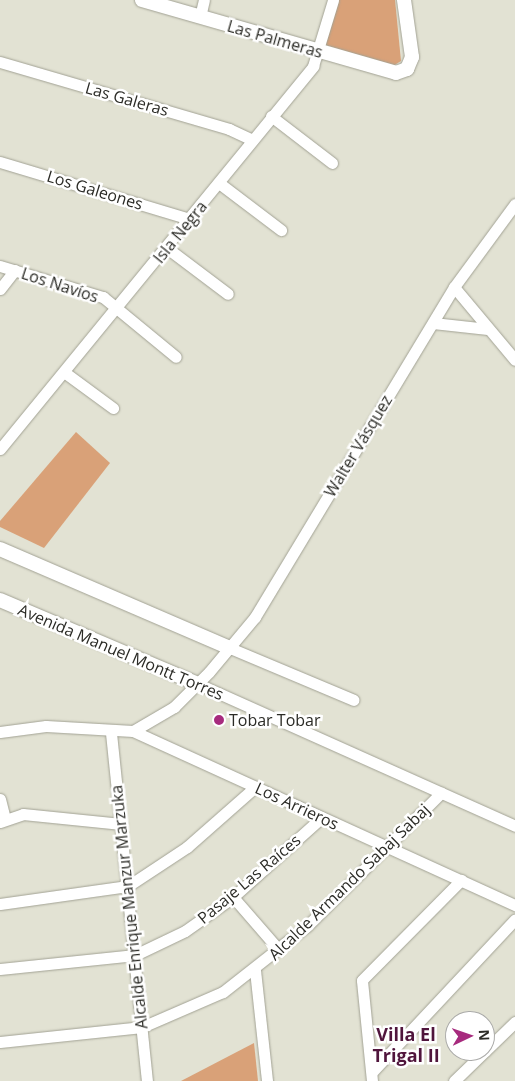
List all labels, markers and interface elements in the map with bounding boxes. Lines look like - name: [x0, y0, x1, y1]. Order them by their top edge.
- street label: Las Palmeras: [225, 16, 325, 62]
- street label: Las Galeras: [83, 78, 171, 120]
- street label: Los Galeones: [45, 166, 145, 214]
- street label: Isla Negra: [149, 197, 211, 267]
- street label: Los Navíos: [19, 264, 101, 306]
- street label: Walter Vásquez: [320, 392, 396, 500]
- street label: Avenida Manuel Montt Torres: [15, 600, 227, 704]
- place label: Tobar Tobar: [229, 710, 320, 730]
- marker: Tobar Tobar: [213, 714, 225, 726]
- street label: Los Arrieros: [252, 778, 342, 834]
- street label: Alcalde Enrique Manzur Marzuka: [107, 784, 151, 1030]
- street label: Alcalde Armando Sabaj Sabaj: [265, 800, 433, 964]
- street label: Pasaje Las Raíces: [194, 830, 304, 928]
- north arrow: [445, 1011, 495, 1061]
- district label: Villa El Trigal II: [372, 1024, 440, 1066]
- text: N: [475, 1029, 494, 1041]

